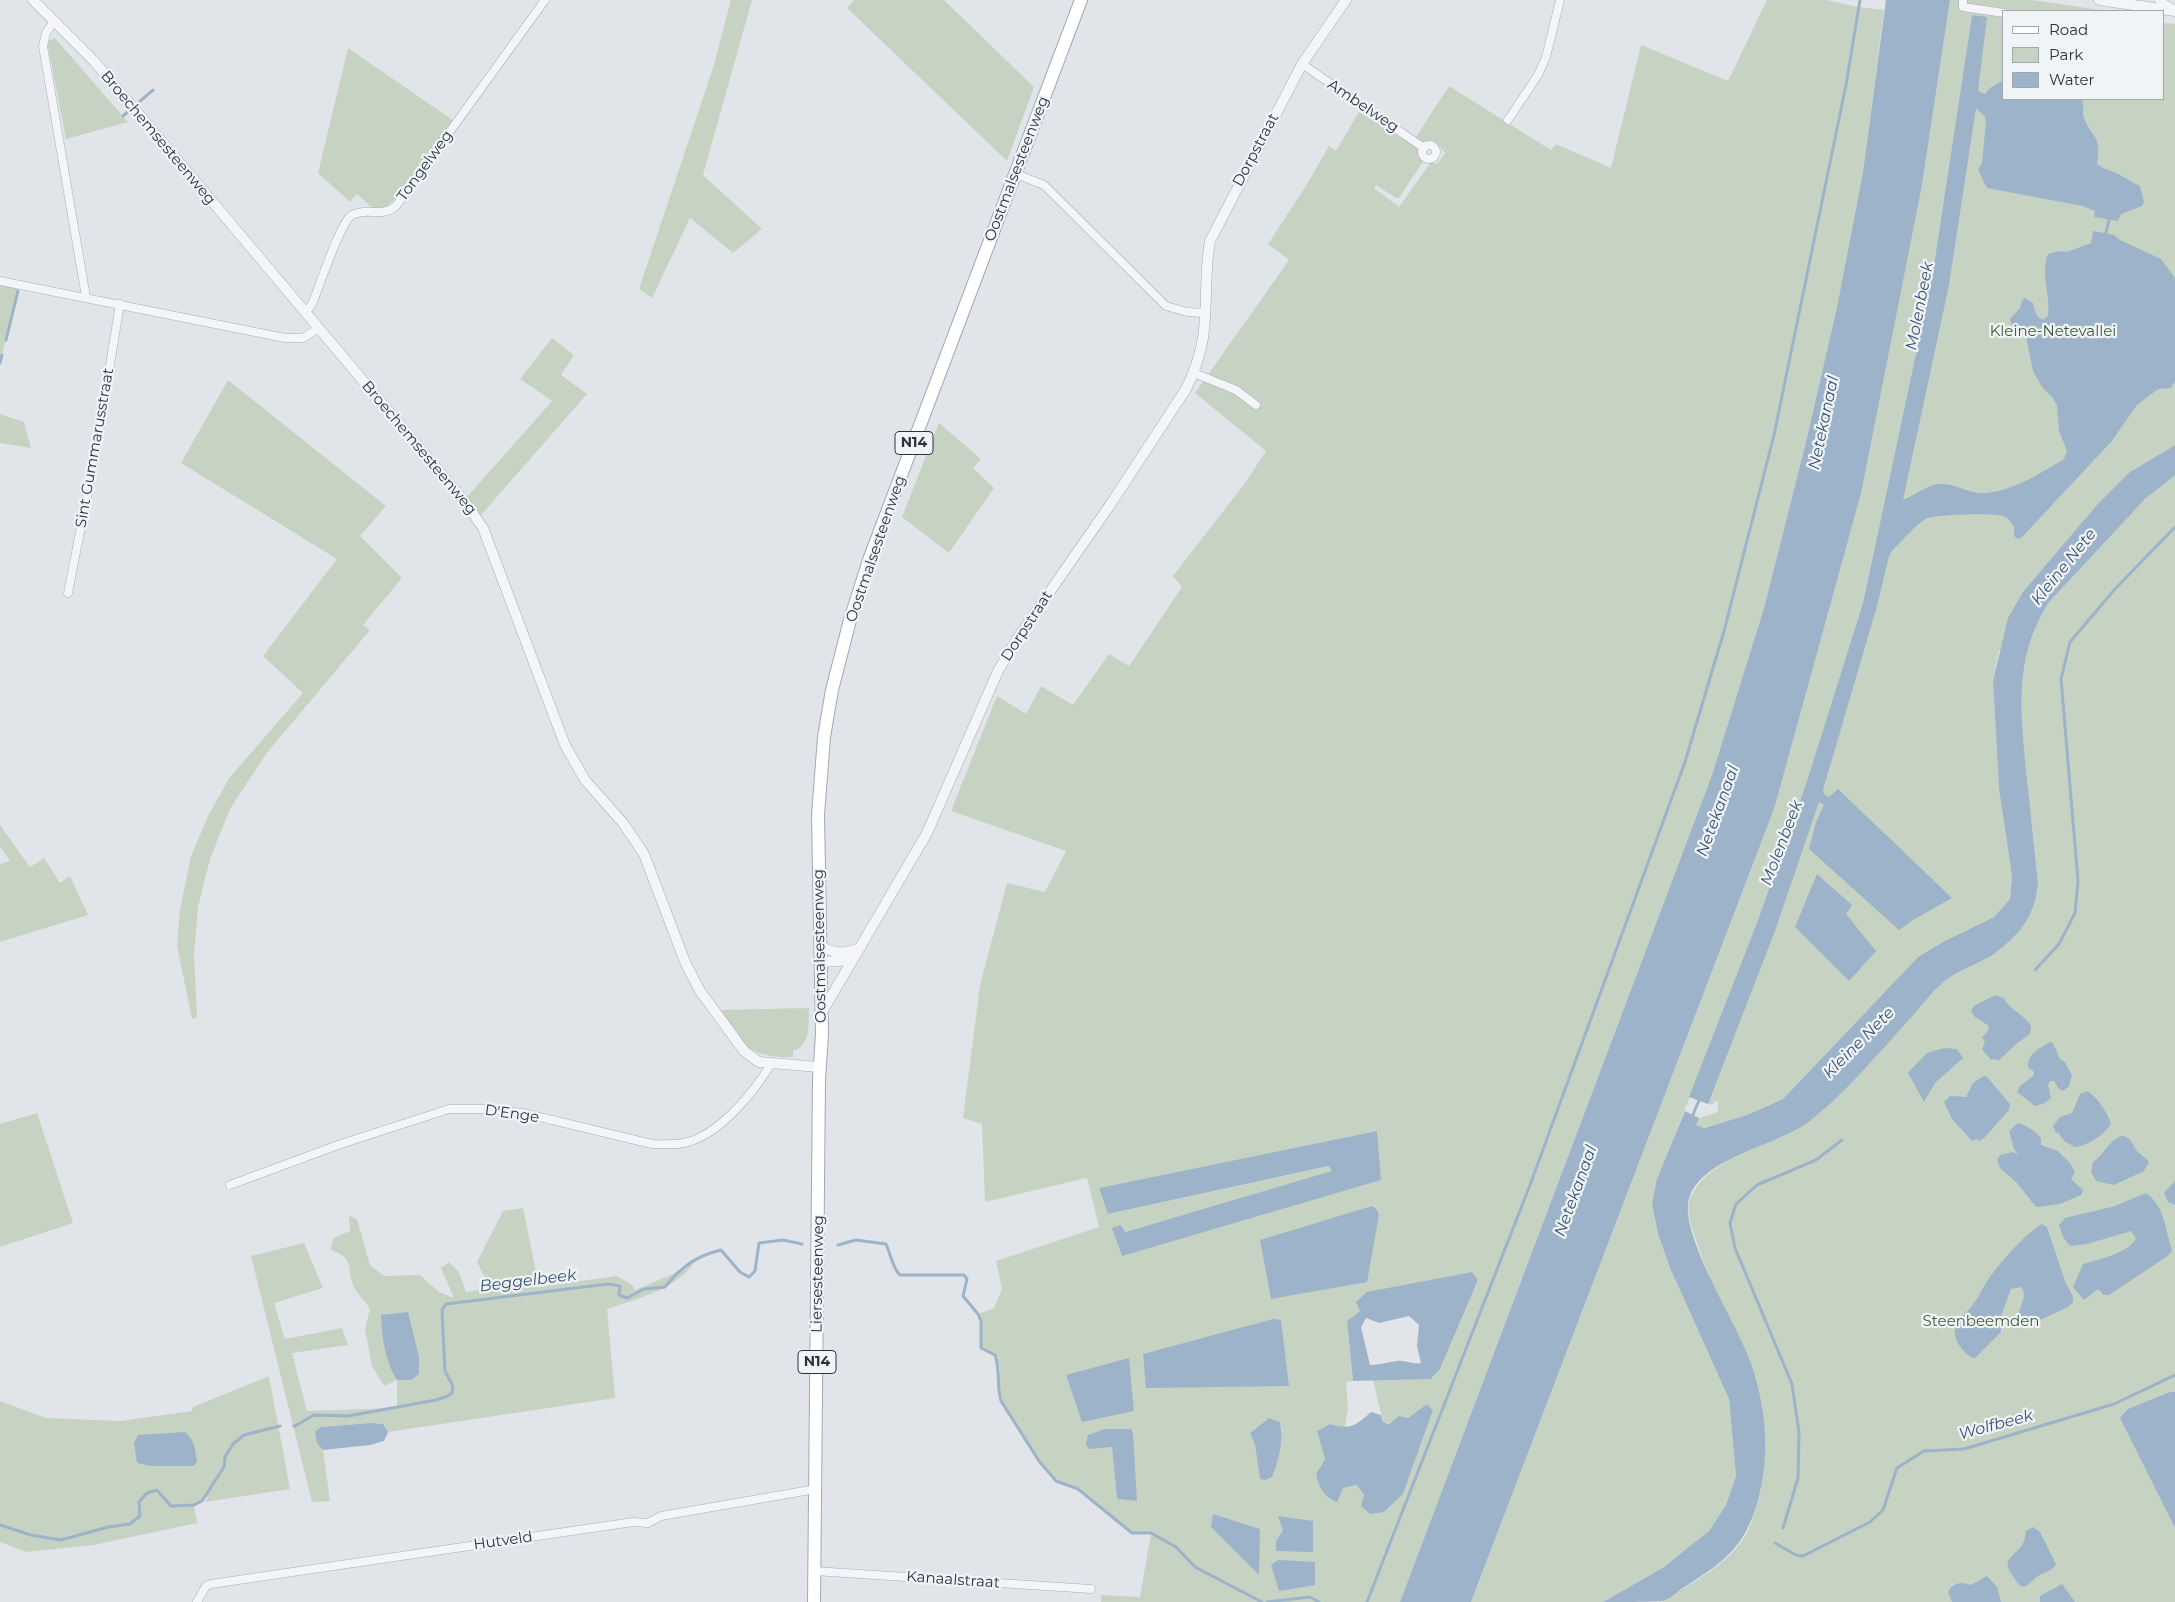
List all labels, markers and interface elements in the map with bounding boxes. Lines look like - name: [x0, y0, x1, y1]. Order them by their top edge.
- legend: [2002, 10, 2165, 100]
- text: Road: [2049, 20, 2088, 39]
- text: Park: [2049, 45, 2083, 64]
- street label: Broechemsesteenweg: [97, 68, 219, 208]
- text: Water: [2049, 70, 2095, 89]
- street label: Ambelweg: [1324, 76, 1402, 136]
- street label: Oostmalsesteenweg: [981, 94, 1053, 244]
- street label: Dorpstraat: [1229, 110, 1283, 190]
- street label: Tongelweg: [393, 127, 457, 205]
- water label: Molenbeek: [1902, 260, 1938, 352]
- park label: Kleine-Netevallei: [1990, 323, 2116, 341]
- street label: Sint Gummarusstraat: [72, 367, 118, 529]
- water label: Netekanaal: [1805, 374, 1843, 472]
- street label: Broechemsesteenweg: [358, 378, 480, 518]
- road number: N14: [895, 432, 933, 454]
- street label: Oostmalsesteenweg: [842, 473, 910, 625]
- water label: Kleine Nete: [2027, 525, 2101, 609]
- street label: Dorpstraat: [998, 587, 1056, 665]
- water label: Netekanaal: [1693, 763, 1743, 859]
- water label: Molenbeek: [1757, 798, 1807, 888]
- street label: Oostmalsesteenweg: [810, 869, 830, 1023]
- water label: Kleine Nete: [1819, 1003, 1899, 1083]
- street label: D'Enge: [484, 1101, 540, 1127]
- water label: Netekanaal: [1551, 1143, 1601, 1239]
- street label: Liersesteenweg: [808, 1215, 828, 1333]
- water label: Beggelbeek: [479, 1266, 577, 1296]
- park label: Steenbeemden: [1923, 1313, 2039, 1331]
- road number: N14: [798, 1350, 836, 1374]
- water label: Wolfbeek: [1957, 1406, 2035, 1444]
- street label: Hutveld: [472, 1528, 534, 1554]
- street label: Kanaalstraat: [906, 1568, 1000, 1592]

